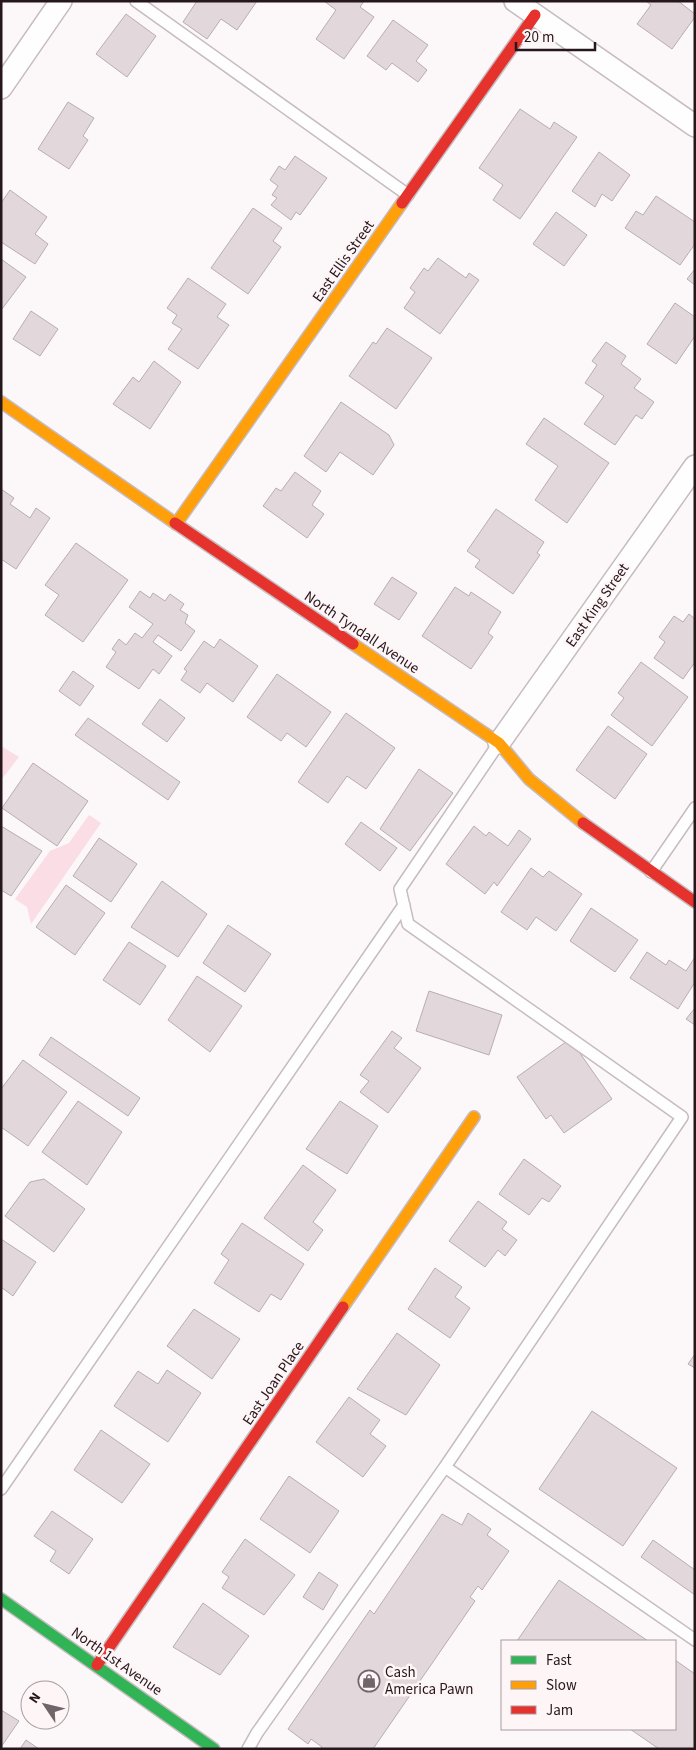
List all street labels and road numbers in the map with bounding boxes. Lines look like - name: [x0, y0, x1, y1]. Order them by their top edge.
- street label: East Ellis Street: [307, 216, 379, 306]
- street label: East King Street: [561, 559, 634, 652]
- street label: North Tyndall Avenue: [300, 586, 423, 679]
- street label: East Joan Place: [238, 1337, 309, 1429]
- street label: North 1st Avenue: [67, 1622, 167, 1701]

